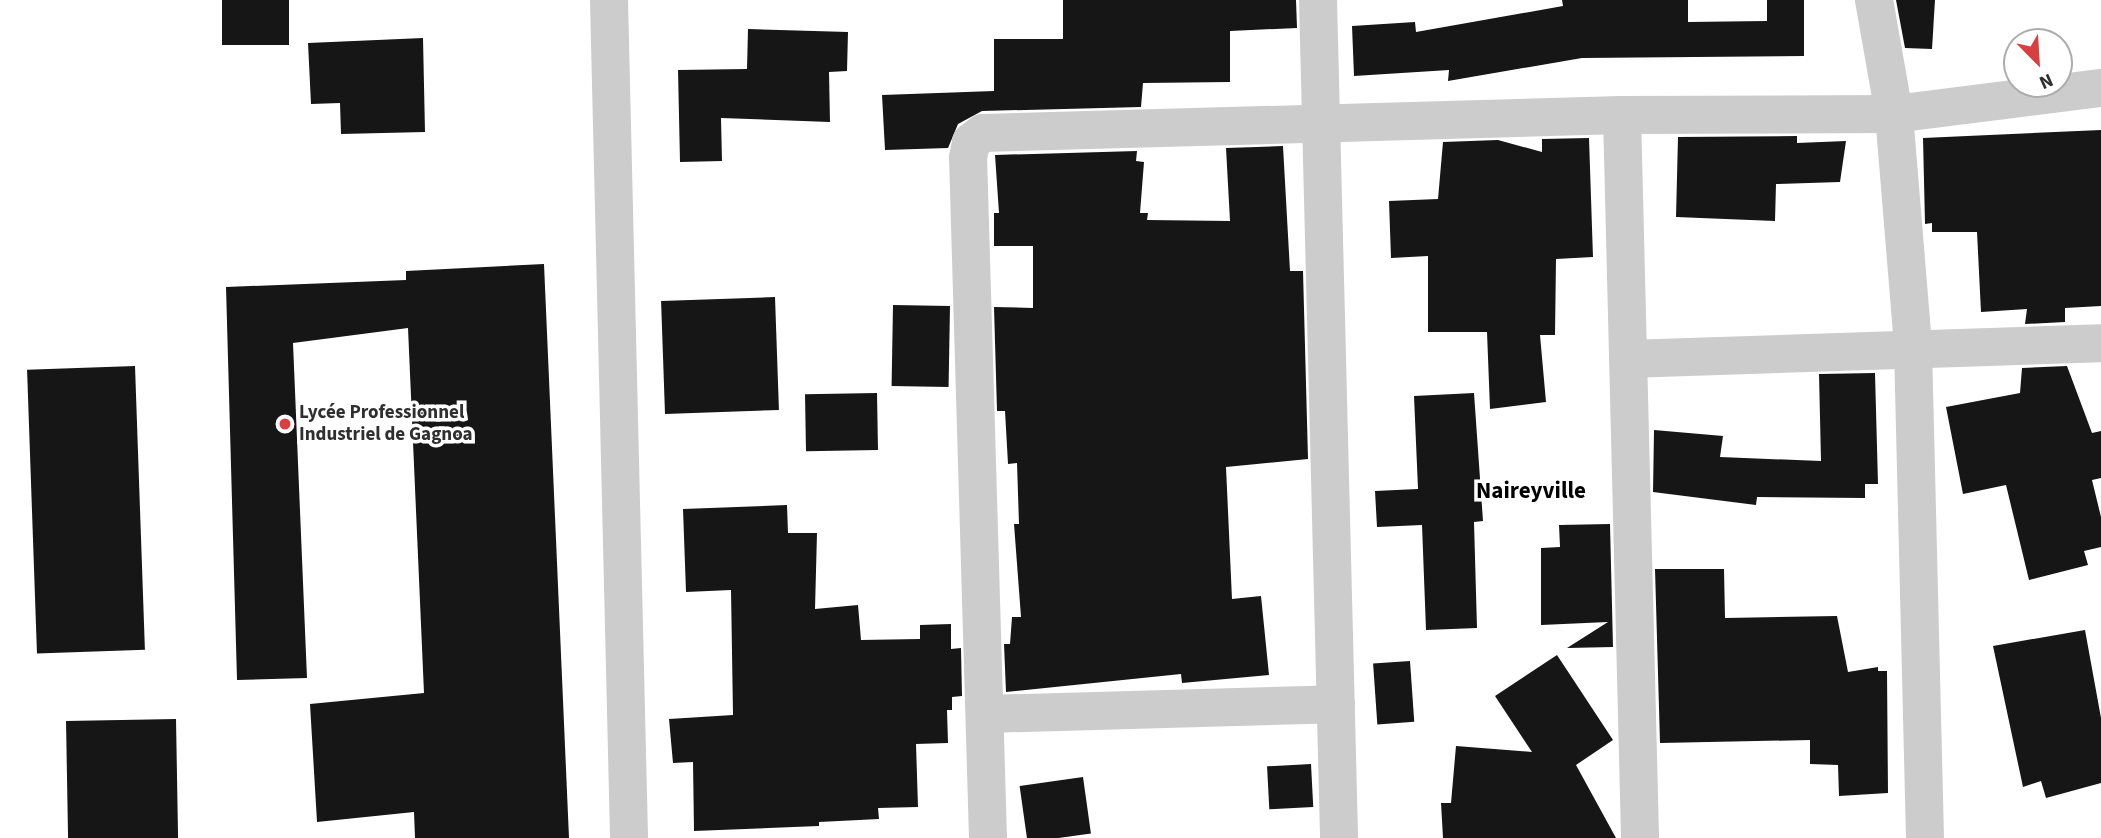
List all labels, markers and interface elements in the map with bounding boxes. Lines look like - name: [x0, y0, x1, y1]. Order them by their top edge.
- north arrow: [2003, 28, 2073, 98]
- text: N: [2035, 66, 2057, 96]
- place label: Lycée Professionnel Industriel de Gagnoa: [299, 402, 472, 446]
- marker: Lycée Professionnel Industriel de Gagnoa: [277, 416, 293, 432]
- district label: Naireyville: [1476, 477, 1586, 505]

